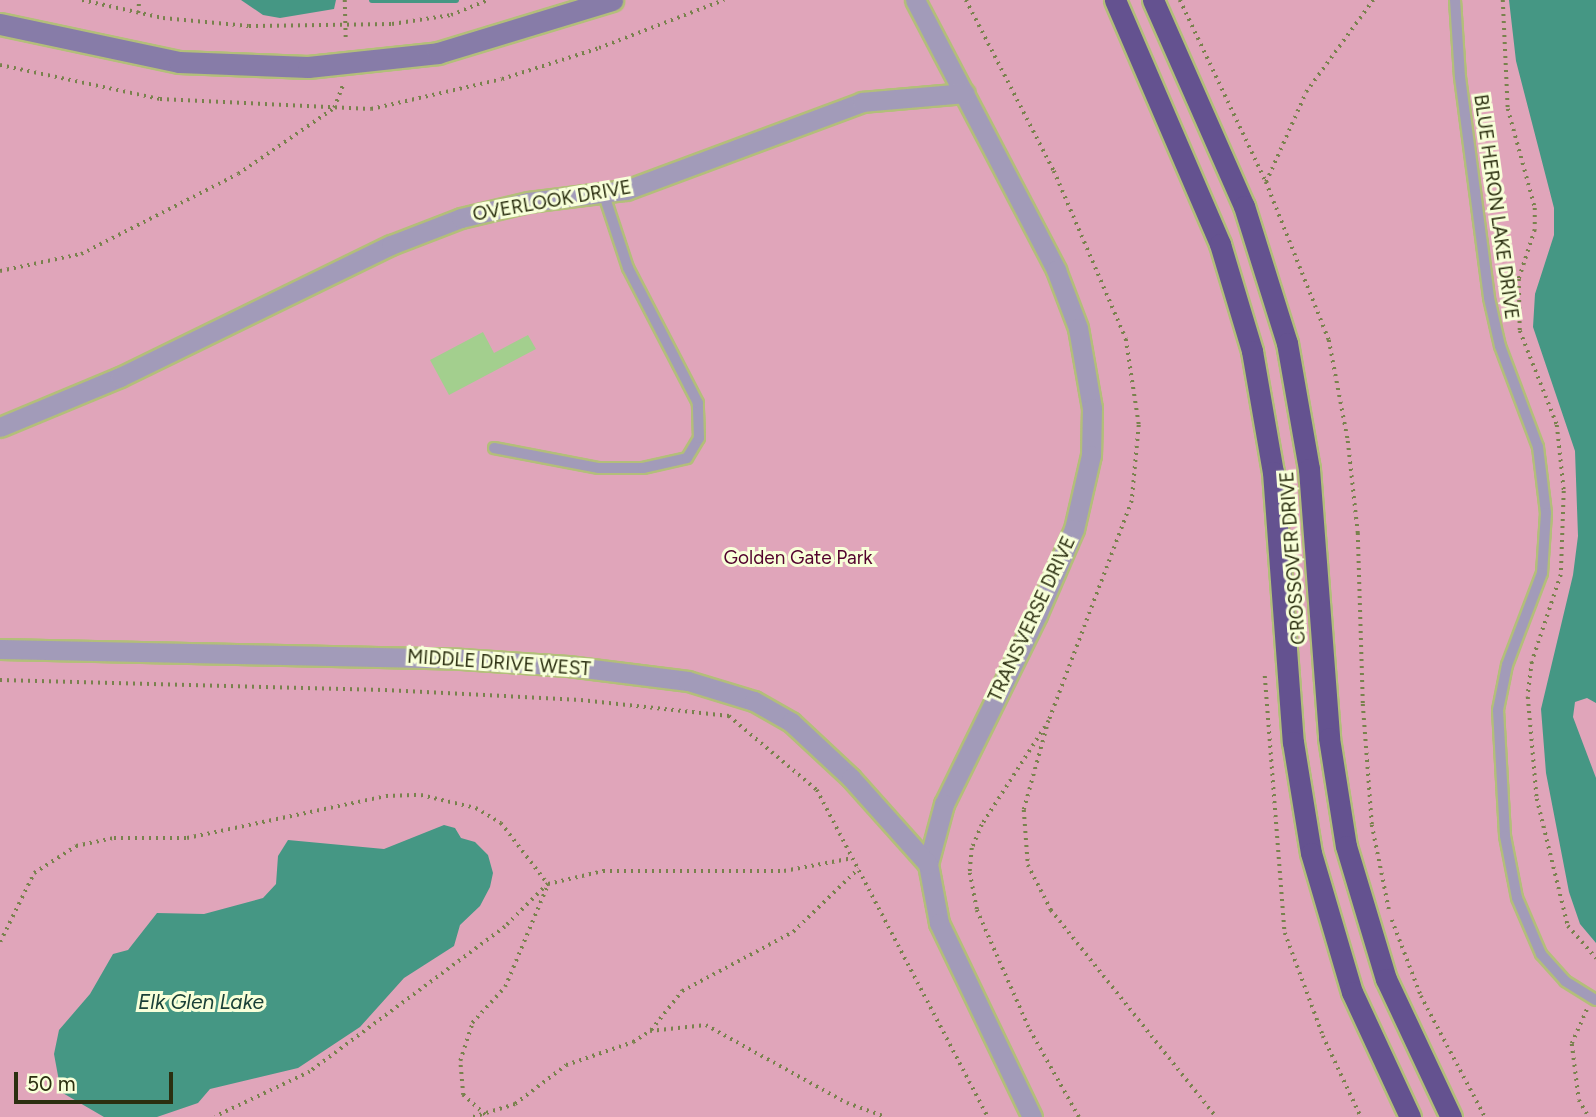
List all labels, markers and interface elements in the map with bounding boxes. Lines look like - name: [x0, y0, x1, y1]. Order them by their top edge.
- street label: BLUE HERON LAKE DRIVE: [1469, 93, 1523, 321]
- street label: OVERLOOK DRIVE: [471, 176, 633, 226]
- street label: CROSSOVER DRIVE: [1276, 471, 1310, 645]
- street label: TRANSVERSE DRIVE: [984, 533, 1080, 705]
- park label: Golden Gate Park: [724, 547, 872, 569]
- street label: MIDDLE DRIVE WEST: [406, 645, 592, 681]
- water label: Elk Glen Lake: [138, 989, 264, 1015]
- scale bar: [18, 1058, 177, 1102]
- text: 50 m: [27, 1071, 76, 1096]

